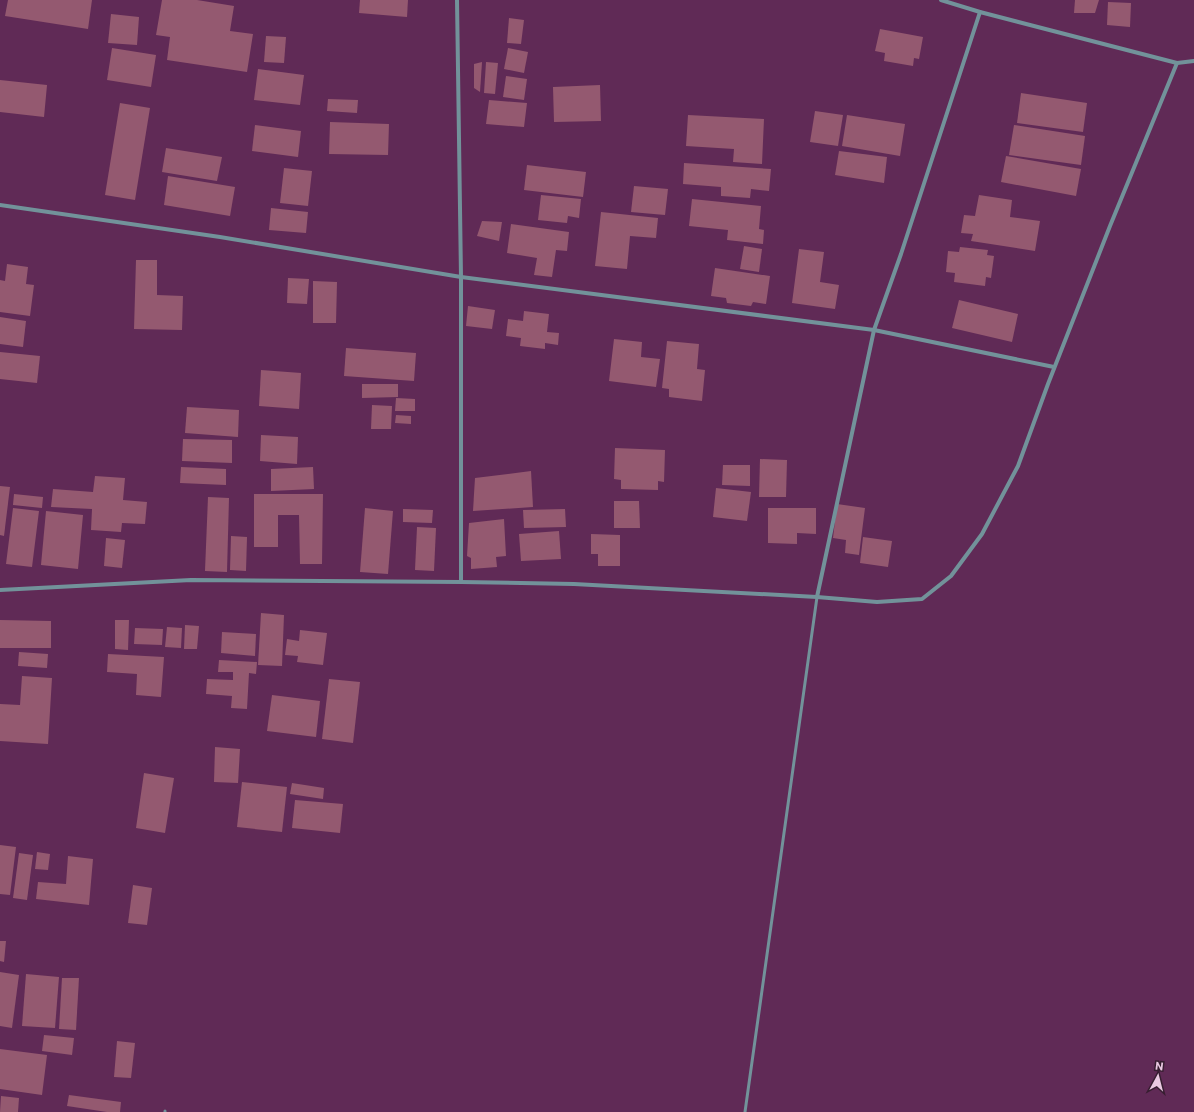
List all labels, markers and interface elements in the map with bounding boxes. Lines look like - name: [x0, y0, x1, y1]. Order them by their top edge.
- north arrow: [1138, 1056, 1178, 1096]
- text: N: [1154, 1059, 1164, 1073]

